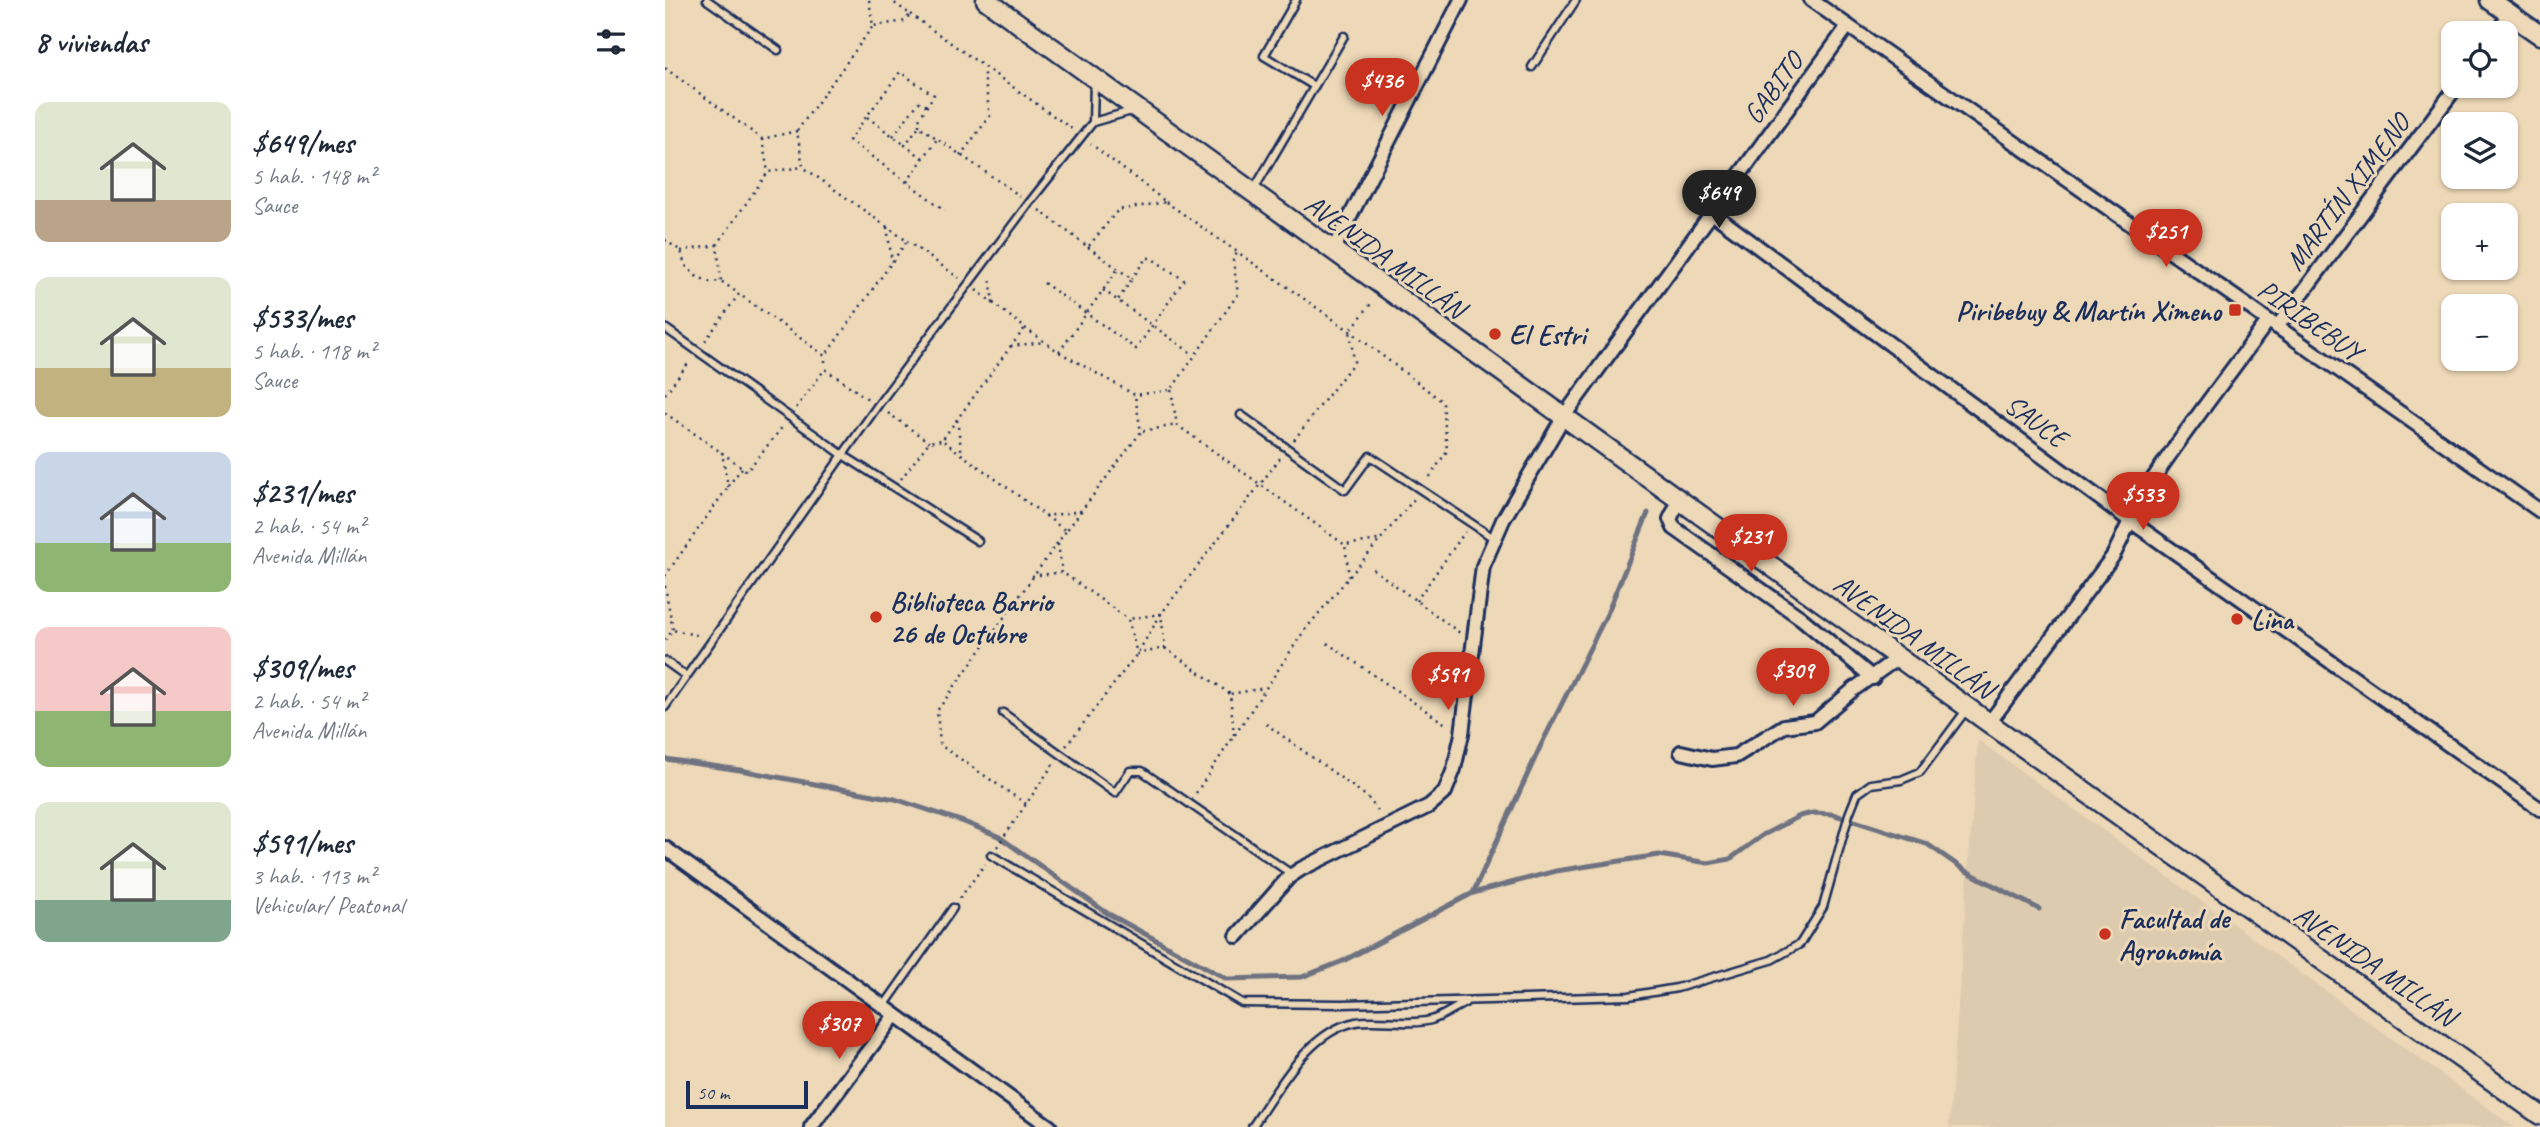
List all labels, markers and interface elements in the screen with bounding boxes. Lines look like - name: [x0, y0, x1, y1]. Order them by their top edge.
- map controls: [2441, 21, 2518, 371]
- button: locate: [2441, 21, 2518, 98]
- text: 8 viviendas: [35, 23, 147, 61]
- icon: filters: [592, 23, 630, 61]
- street label: GABITO: [1735, 43, 1812, 131]
- pin: $436: [1341, 58, 1423, 118]
- text: $436: [1361, 66, 1403, 95]
- street label: MARTÍN XIMENO: [2277, 104, 2419, 277]
- button: layers: [2441, 112, 2518, 189]
- text: $649/mes: [252, 124, 354, 162]
- icon: home: [91, 130, 175, 214]
- text: 5 hab. · 148 m²: [252, 162, 376, 191]
- pin: $649: [1678, 170, 1760, 230]
- text: $649: [1698, 178, 1740, 207]
- street label: AVENIDA MILLÁN: [1298, 186, 1475, 328]
- text: Sauce: [252, 191, 297, 220]
- button: +: [2441, 203, 2518, 280]
- pin: $251: [2125, 210, 2207, 269]
- text: $251: [2145, 217, 2187, 246]
- street label: PIRIBEBUY: [2251, 271, 2372, 371]
- place label: Piribebuy & Martín Ximeno: [1956, 293, 2223, 328]
- button: −: [2441, 294, 2518, 371]
- text: $533/mes: [252, 299, 353, 337]
- marker: Piribebuy & Martín Ximeno: [2227, 302, 2243, 318]
- icon: home: [91, 305, 175, 389]
- place label: El Estri: [1509, 317, 1589, 352]
- marker: El Estri: [1487, 326, 1503, 342]
- text: 5 hab. · 118 m²: [252, 337, 376, 366]
- text: Sauce: [252, 366, 297, 395]
- street label: SAUCE: [1998, 387, 2077, 457]
- pin: $533: [2102, 472, 2184, 532]
- text: $231/mes: [252, 474, 354, 512]
- icon: home: [91, 480, 175, 564]
- text: $533: [2122, 480, 2164, 509]
- text: 2 hab. · 54 m²: [252, 512, 365, 541]
- pin: $231: [1710, 514, 1792, 574]
- text: $231: [1730, 522, 1772, 551]
- text: Avenida Millán: [252, 541, 366, 570]
- street label: AVENIDA MILLÁN: [1827, 566, 2004, 708]
- place label: Biblioteca Barrio 26 de Octubre: [890, 584, 1056, 651]
- place label: Lina: [2251, 602, 2296, 637]
- marker: Biblioteca Barrio 26 de Octubre: [868, 609, 884, 625]
- marker: Lina: [2229, 611, 2245, 627]
- pin: $309: [1752, 648, 1834, 708]
- text: $309/mes: [252, 649, 353, 687]
- pin: $591: [1407, 652, 1489, 712]
- icon: home: [91, 655, 175, 739]
- text: $309: [1772, 656, 1814, 685]
- text: $591: [1428, 660, 1468, 689]
- text: 2 hab. · 54 m²: [252, 687, 365, 716]
- text: Avenida Millán: [252, 716, 366, 745]
- text: $591/mes: [252, 824, 353, 862]
- icon: home: [91, 830, 175, 914]
- text: 3 hab. · 113 m²: [252, 862, 376, 891]
- text: Vehicular/ Peatonal: [252, 891, 404, 920]
- street label: AVENIDA MILLÁN: [2287, 896, 2466, 1036]
- place label: Facultad de Agronomía: [2119, 901, 2232, 968]
- marker: Facultad de Agronomía: [2097, 926, 2113, 942]
- pin: $307: [798, 1002, 880, 1061]
- text: $307: [818, 1009, 860, 1038]
- scale bar: [686, 1078, 809, 1110]
- text: 50 m: [697, 1081, 729, 1105]

